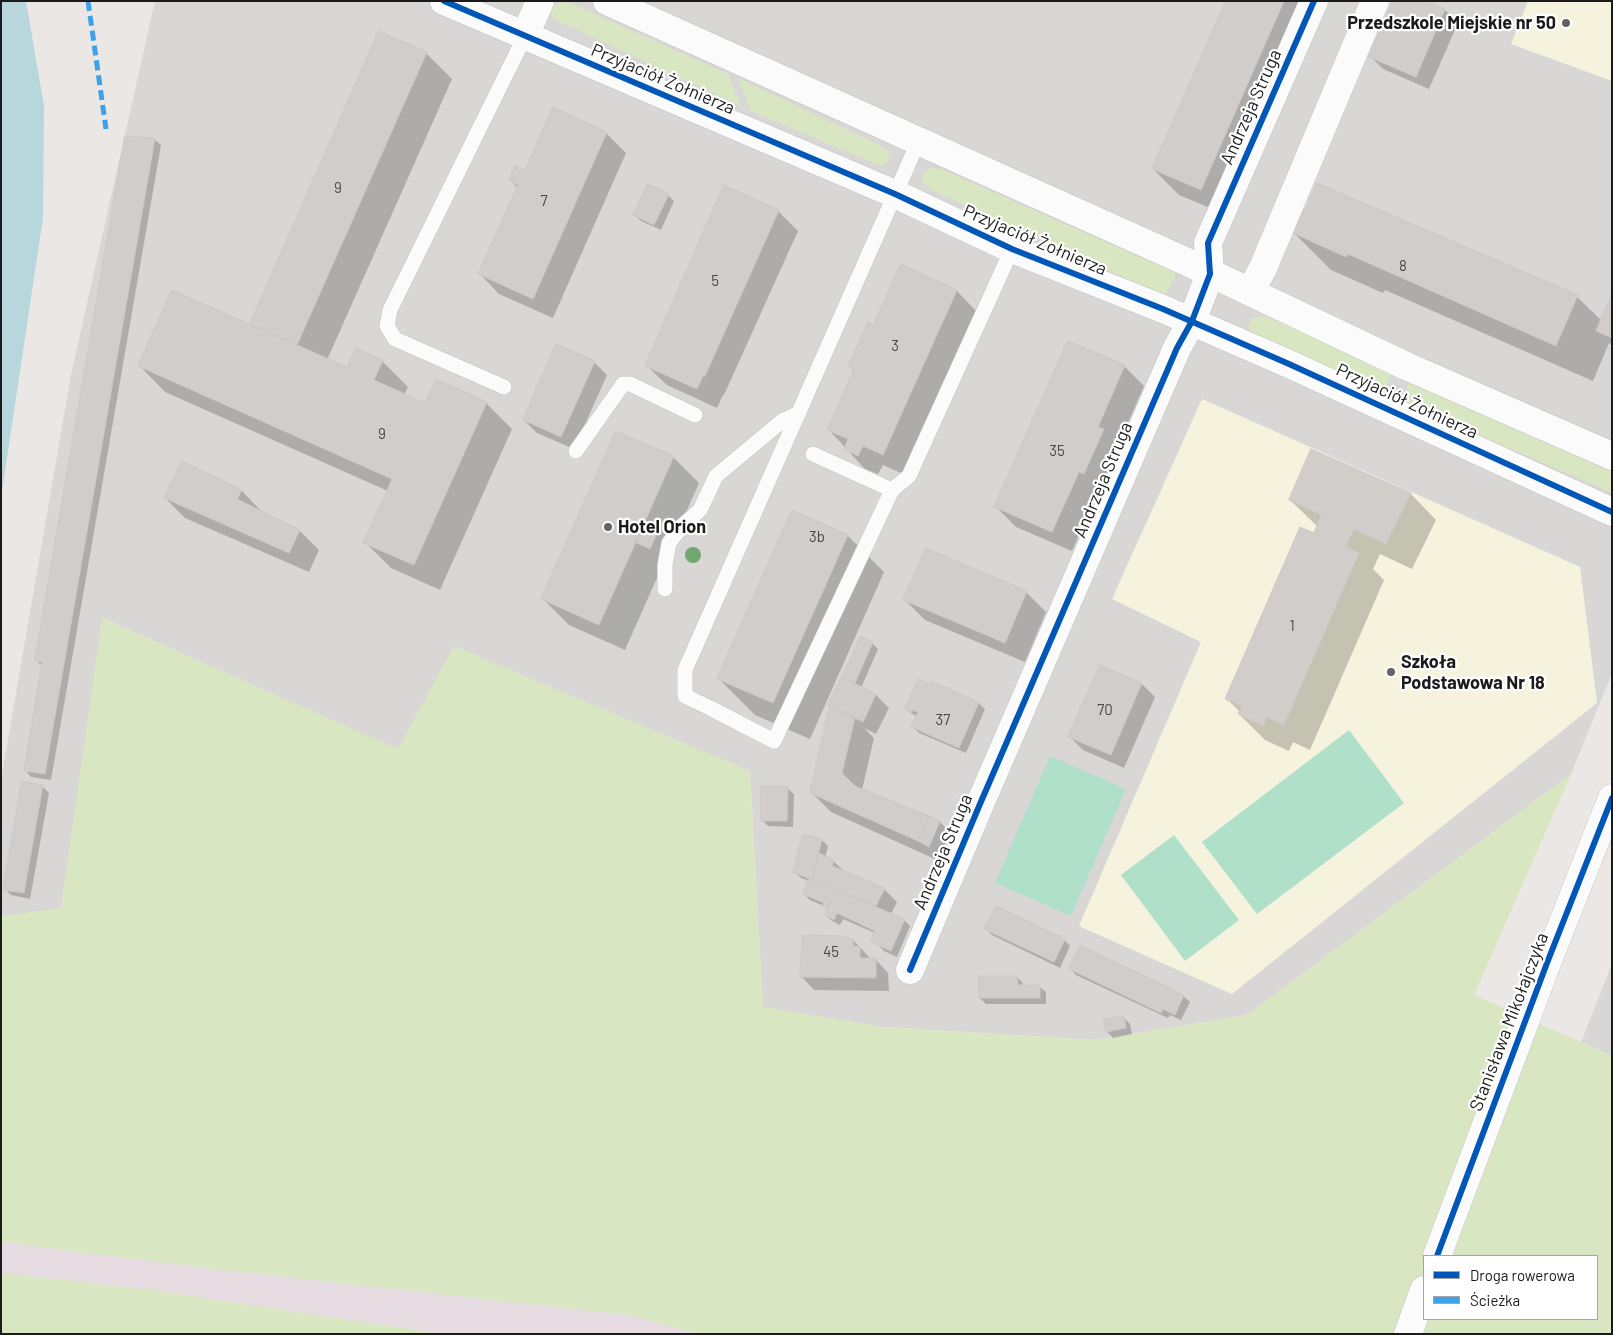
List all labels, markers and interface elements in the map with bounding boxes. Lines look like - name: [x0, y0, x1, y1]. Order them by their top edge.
- place label: Przedszkole Miejskie nr 50: [1347, 12, 1556, 34]
- marker: Przedszkole Miejskie nr 50: [1560, 17, 1572, 29]
- street label: Przyjaciół Żołnierza: [588, 39, 738, 119]
- street label: Andrzeja Struga: [1216, 46, 1286, 168]
- house number: 9: [334, 179, 342, 197]
- house number: 7: [540, 192, 548, 210]
- street label: Przyjaciół Żołnierza: [960, 200, 1110, 280]
- house number: 8: [1399, 257, 1407, 275]
- house number: 5: [711, 272, 719, 290]
- house number: 3: [891, 337, 899, 355]
- street label: Przyjaciół Żołnierza: [1333, 359, 1481, 443]
- street label: Andrzeja Struga: [1069, 419, 1137, 541]
- house number: 9: [378, 425, 386, 443]
- house number: 35: [1049, 442, 1065, 460]
- place label: Hotel Orion: [618, 516, 706, 538]
- marker: Hotel Orion: [602, 521, 614, 533]
- house number: 3b: [809, 528, 825, 546]
- house number: 1: [1289, 617, 1295, 635]
- place label: Szkoła Podstawowa Nr 18: [1401, 651, 1545, 694]
- marker: Szkoła Podstawowa Nr 18: [1385, 666, 1397, 678]
- house number: 70: [1097, 701, 1113, 719]
- house number: 37: [936, 711, 950, 729]
- street label: Andrzeja Struga: [909, 791, 977, 913]
- street label: Stanisława Mikołajczyka: [1465, 930, 1553, 1114]
- house number: 45: [823, 943, 839, 961]
- legend: [1423, 1255, 1598, 1320]
- text: Droga rowerowa: [1470, 1266, 1575, 1284]
- text: Ścieżka: [1470, 1291, 1520, 1309]

